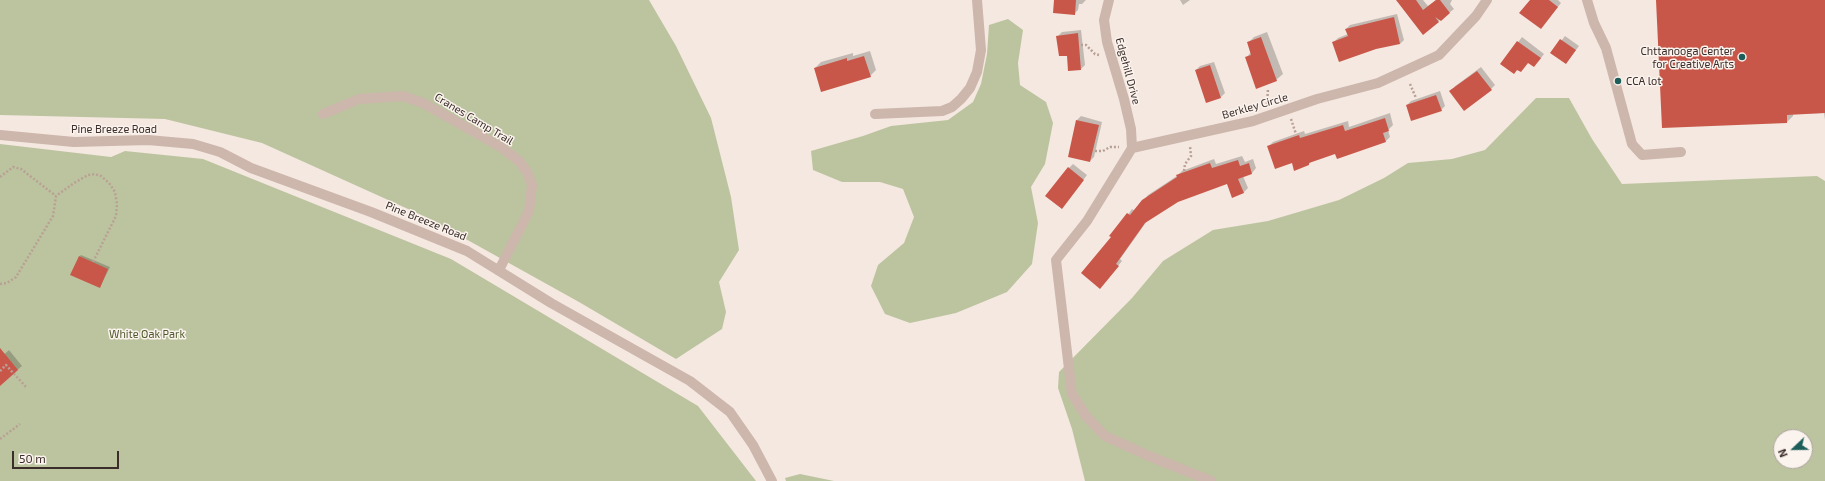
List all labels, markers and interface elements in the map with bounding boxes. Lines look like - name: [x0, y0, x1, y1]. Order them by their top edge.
- street label: Edgehill Drive: [1113, 36, 1143, 106]
- place label: Chttanooga Center for Creative Arts: [1640, 44, 1734, 70]
- marker: Chttanooga Center for Creative Arts: [1737, 52, 1747, 62]
- place label: CCA lot: [1626, 74, 1661, 88]
- marker: CCA lot: [1613, 76, 1623, 86]
- street label: Cranes Camp Trail: [432, 90, 516, 148]
- street label: Berkley Circle: [1221, 90, 1289, 122]
- street label: Pine Breeze Road: [71, 122, 157, 136]
- street label: Pine Breeze Road: [384, 199, 468, 243]
- park label: White Oak Park: [109, 327, 185, 341]
- north arrow: [1773, 429, 1813, 469]
- scale bar: [14, 443, 121, 469]
- text: N: [1775, 447, 1790, 459]
- text: 50 m: [19, 451, 46, 465]

